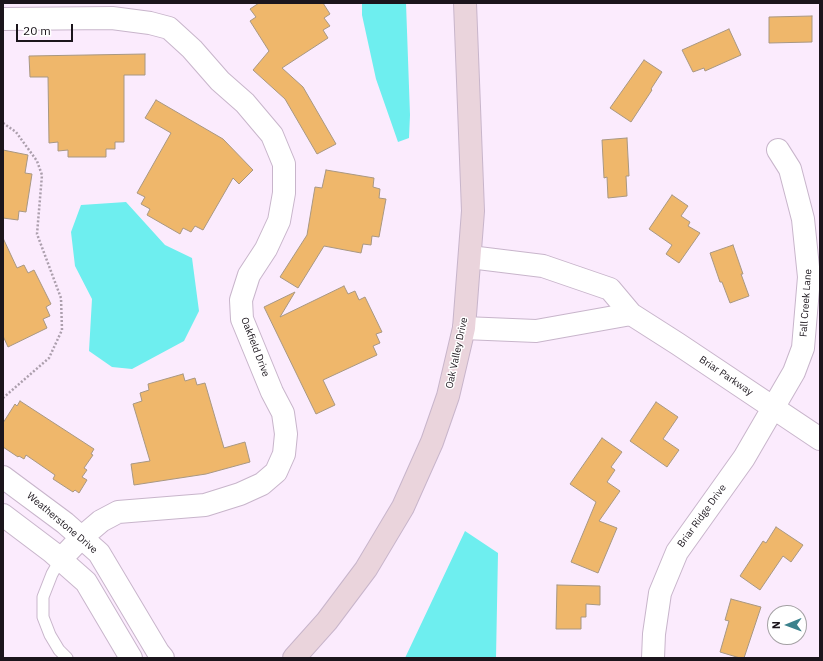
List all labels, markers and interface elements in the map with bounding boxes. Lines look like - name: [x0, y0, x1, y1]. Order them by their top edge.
- scale bar: [18, 16, 75, 42]
- text: 20 m: [23, 23, 51, 38]
- street label: Fall Creek Lane: [798, 269, 814, 337]
- street label: Oakfield Drive: [238, 315, 272, 379]
- street label: Oak Valley Drive: [444, 316, 470, 390]
- street label: Briar Parkway: [697, 354, 755, 398]
- street label: Briar Ridge Drive: [675, 482, 729, 550]
- street label: Weatherstone Drive: [24, 490, 100, 556]
- north arrow: [767, 605, 807, 645]
- text: N: [769, 621, 783, 629]

